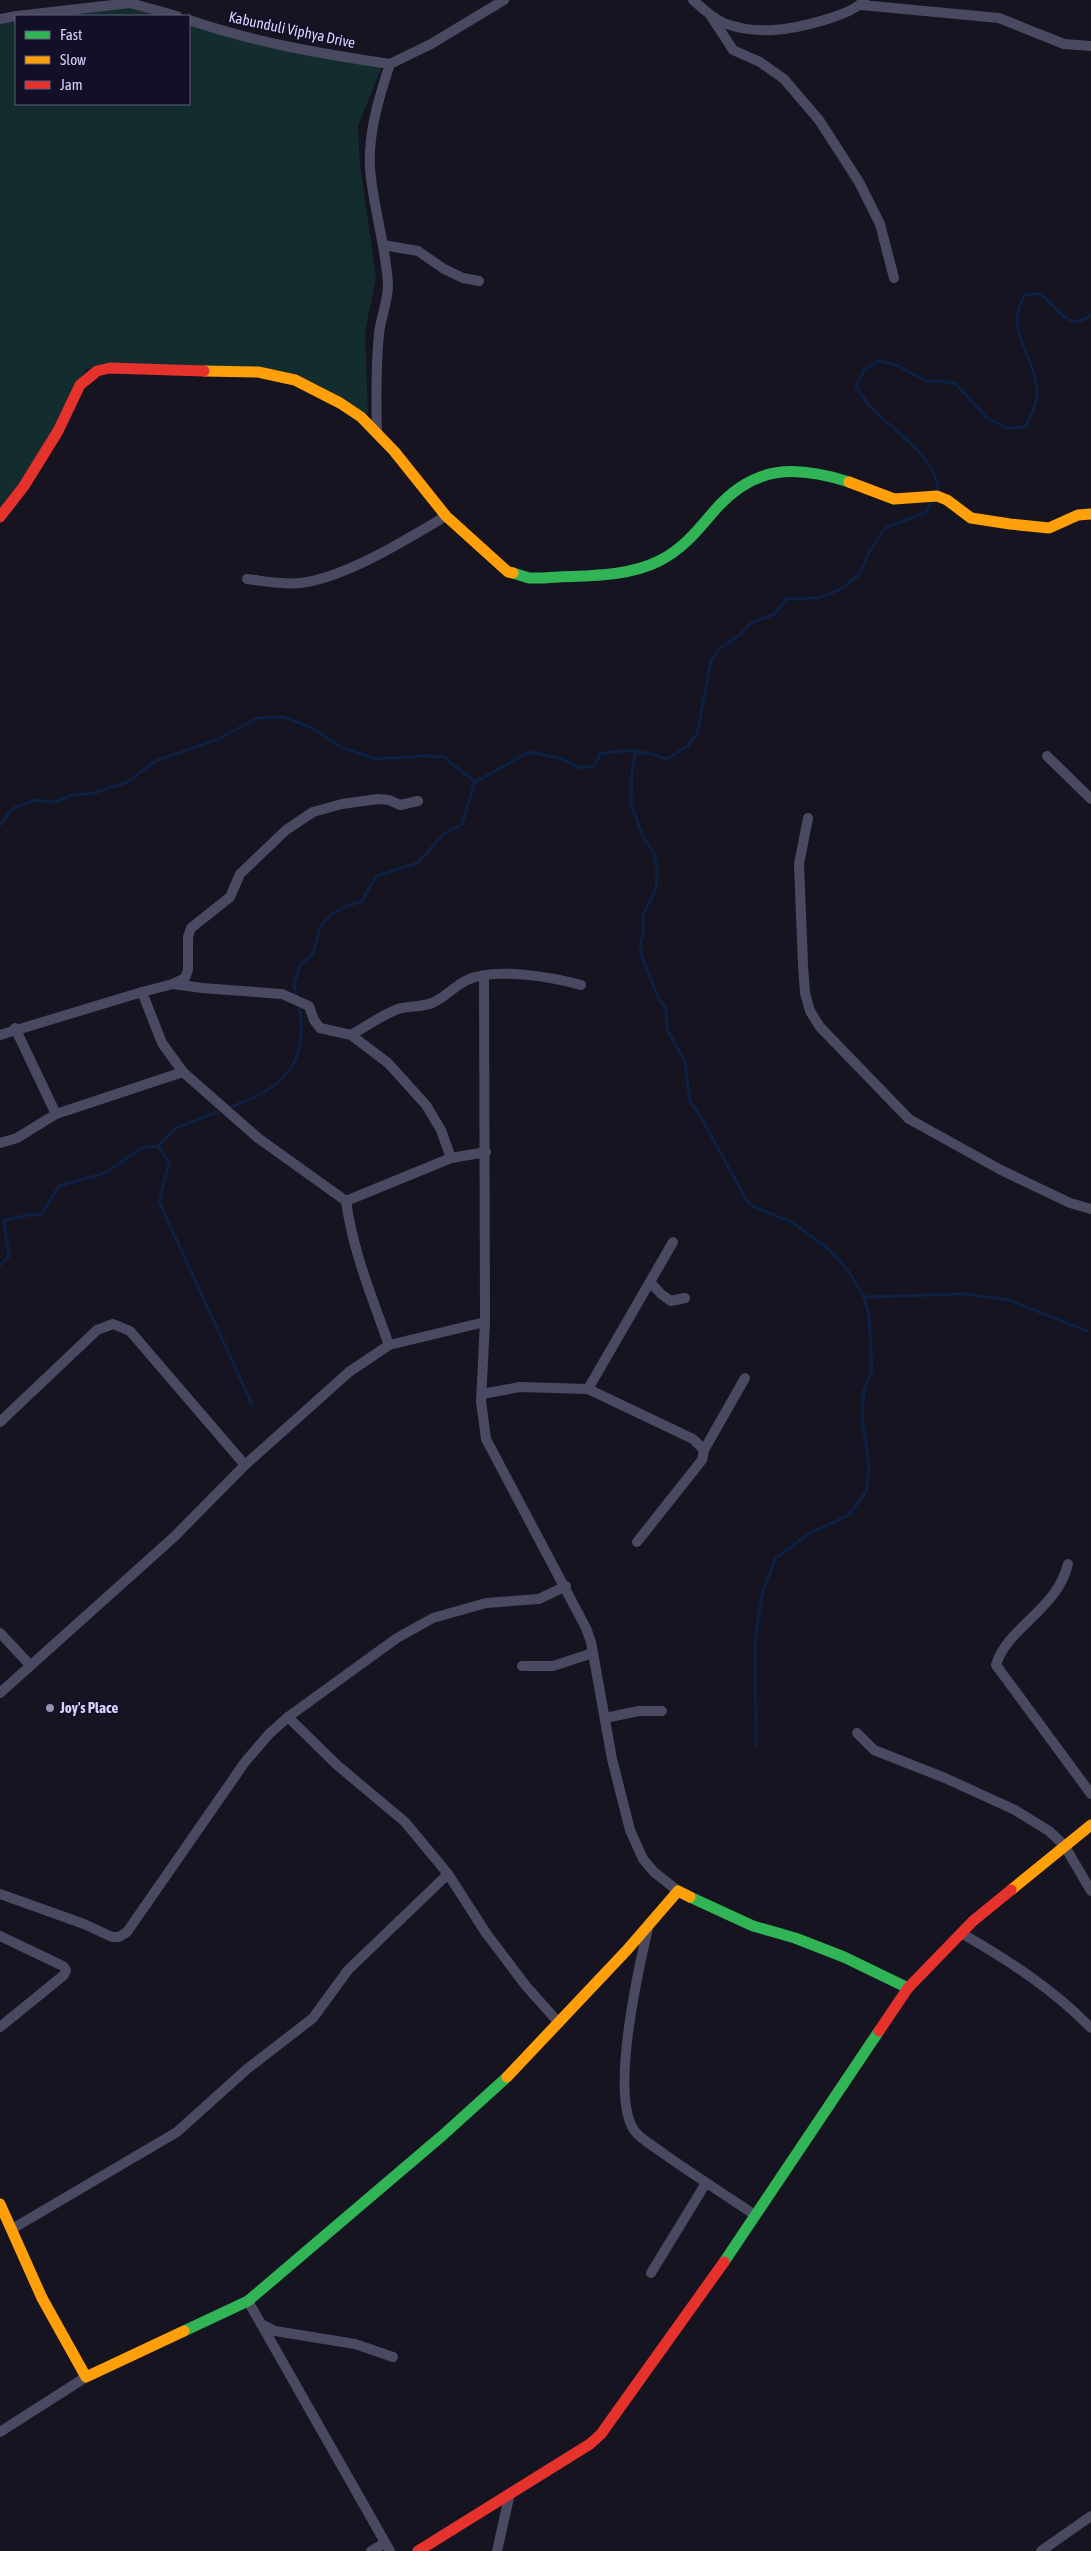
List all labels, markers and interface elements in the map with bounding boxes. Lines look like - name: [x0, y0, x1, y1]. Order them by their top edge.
- street label: Kabunduli Viphya Drive: [227, 8, 357, 51]
- legend: [15, 15, 190, 105]
- text: Fast: [60, 26, 82, 43]
- text: Slow: [60, 51, 86, 68]
- text: Jam: [60, 76, 83, 93]
- place label: Joy's Place: [59, 1699, 119, 1716]
- marker: Joy's Place: [44, 1702, 56, 1714]

